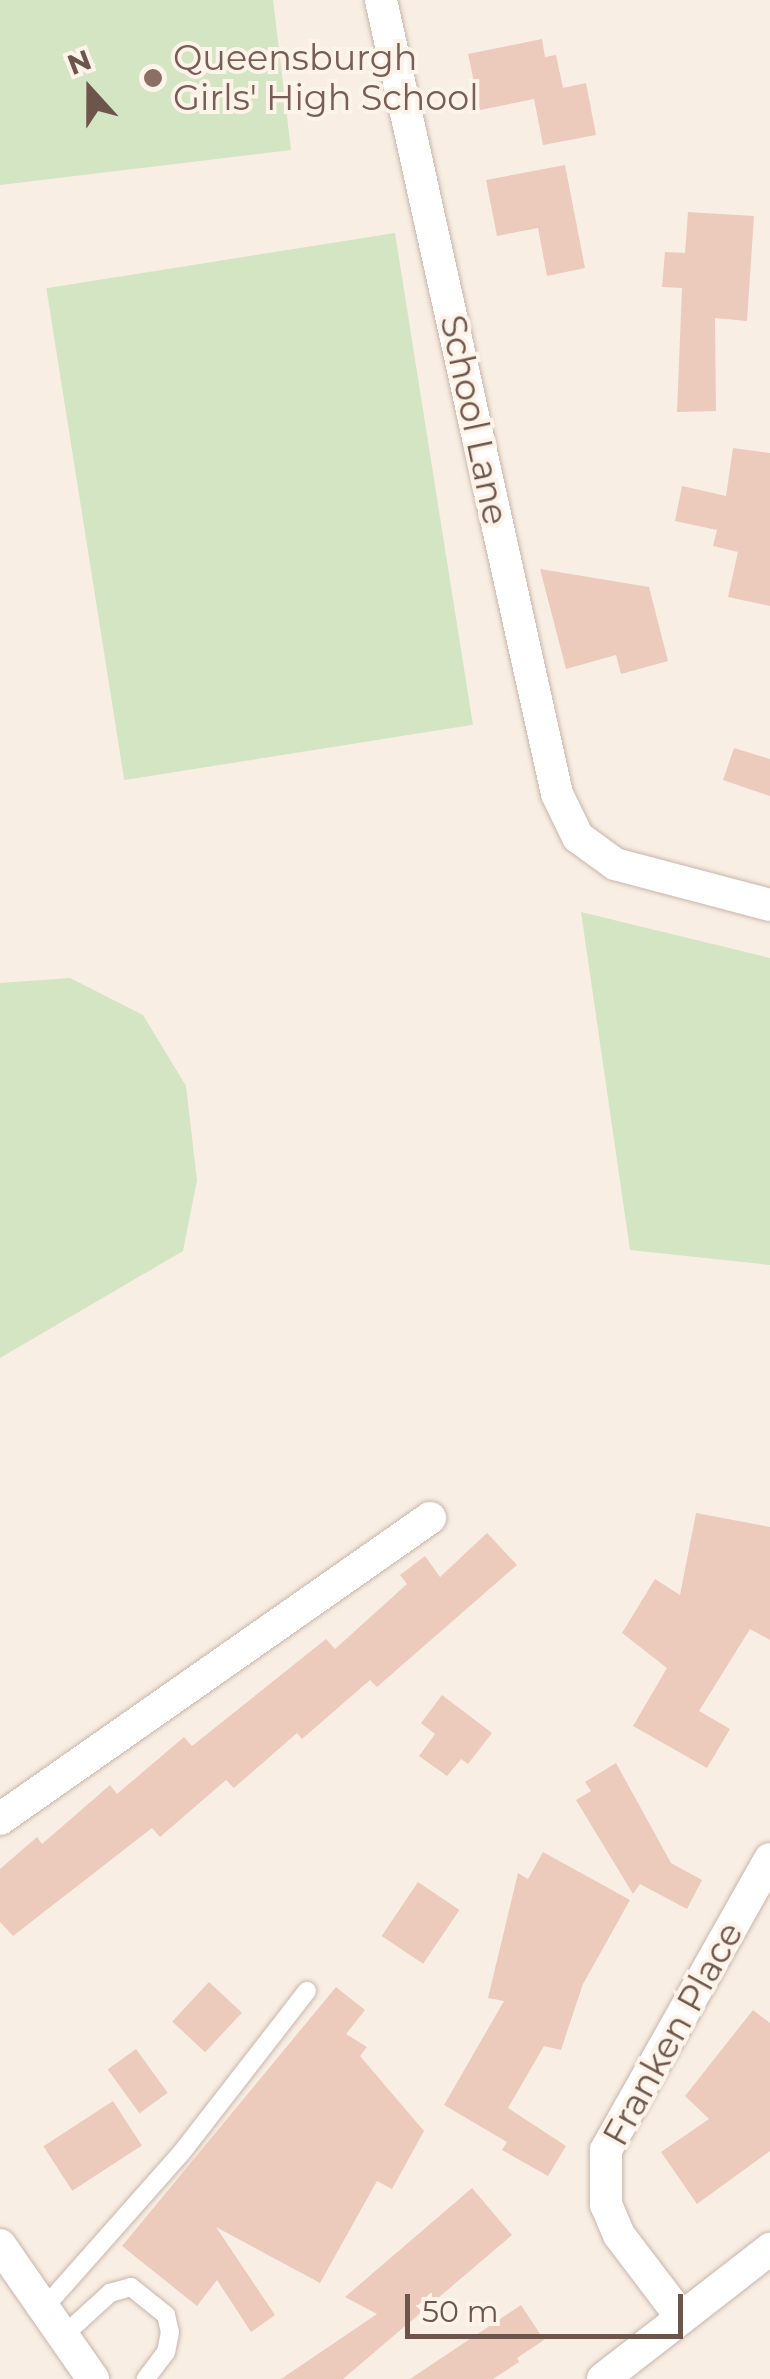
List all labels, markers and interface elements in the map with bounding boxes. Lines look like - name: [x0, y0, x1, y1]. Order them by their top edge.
- place label: Queensburgh Girls' High School: [173, 37, 479, 119]
- north arrow: [40, 40, 140, 140]
- text: N: [63, 42, 96, 82]
- marker: Queensburgh Girls' High School: [142, 67, 164, 89]
- street label: School Lane: [431, 311, 517, 529]
- street label: Franken Place: [594, 1915, 752, 2153]
- scale bar: [410, 2274, 688, 2336]
- text: 50 m: [422, 2293, 499, 2330]

